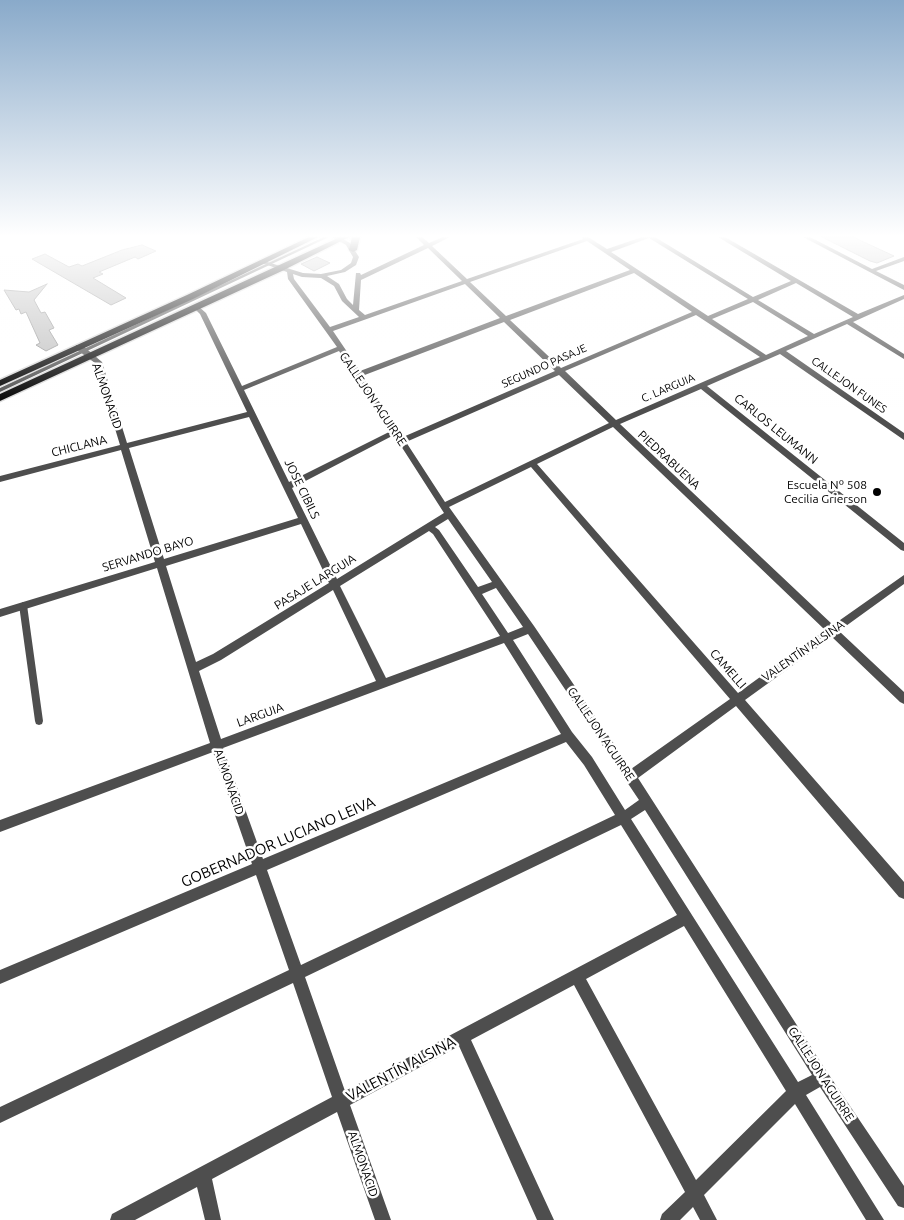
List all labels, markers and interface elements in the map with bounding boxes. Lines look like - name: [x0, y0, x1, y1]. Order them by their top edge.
- street label: SEGUNDO PASAJE: [500, 341, 588, 391]
- street label: CALLEJON AGUIRRE: [336, 349, 410, 449]
- street label: CALLEJON FUNES: [809, 354, 889, 416]
- street label: ALMONACID: [89, 361, 125, 431]
- street label: C. LARGUIA: [639, 371, 697, 405]
- street label: CARLOS LEUMANN: [731, 391, 821, 467]
- street label: PIEDRABUENA: [635, 427, 703, 493]
- street label: CHICLANA: [50, 432, 108, 460]
- street label: JOSE CIBILS: [281, 457, 323, 521]
- place label: Escuela Nº 508 Cecilia Grierson: [784, 478, 867, 506]
- marker: Escuela Nº 508 Cecilia Grierson: [871, 486, 883, 498]
- street label: SERVANDO BAYO: [101, 533, 195, 575]
- street label: PASAJE LARGUIA: [272, 551, 358, 613]
- street label: VALENTÍN ALSINA: [759, 617, 847, 685]
- street label: CAMELLI: [707, 646, 749, 692]
- street label: CALLEJON AGUIRRE: [564, 684, 638, 784]
- street label: LARGUIA: [235, 700, 285, 730]
- street label: ALMONACID: [211, 747, 247, 817]
- street label: GOBERNADOR LUCIANO LEIVA: [178, 793, 378, 891]
- street label: CALLEJON AGUIRRE: [785, 1024, 857, 1124]
- street label: VALENTÍN ALSINA: [343, 1033, 459, 1105]
- street label: ALMONACID: [345, 1129, 381, 1199]

